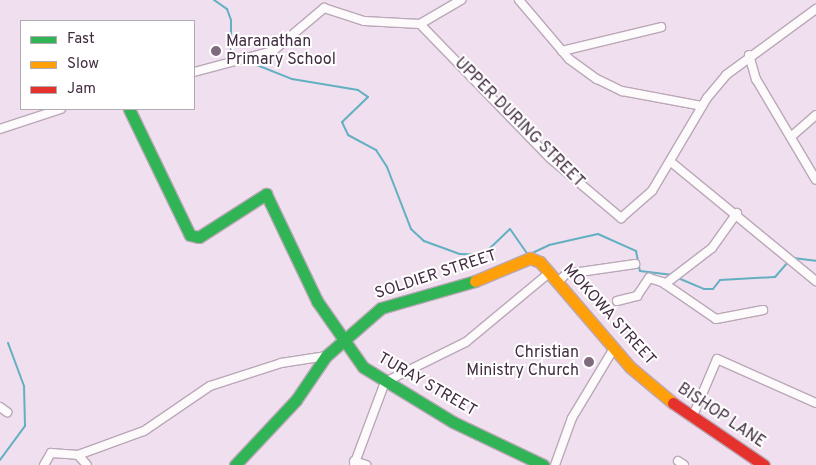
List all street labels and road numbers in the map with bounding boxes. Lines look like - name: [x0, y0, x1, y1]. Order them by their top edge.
- street label: UPPER DURING STREET: [450, 54, 588, 192]
- street label: SOLDIER STREET: [373, 246, 499, 304]
- street label: MOKOWA STREET: [558, 260, 660, 370]
- street label: TURAY STREET: [374, 349, 480, 421]
- street label: BISHOP LANE: [673, 380, 769, 452]

